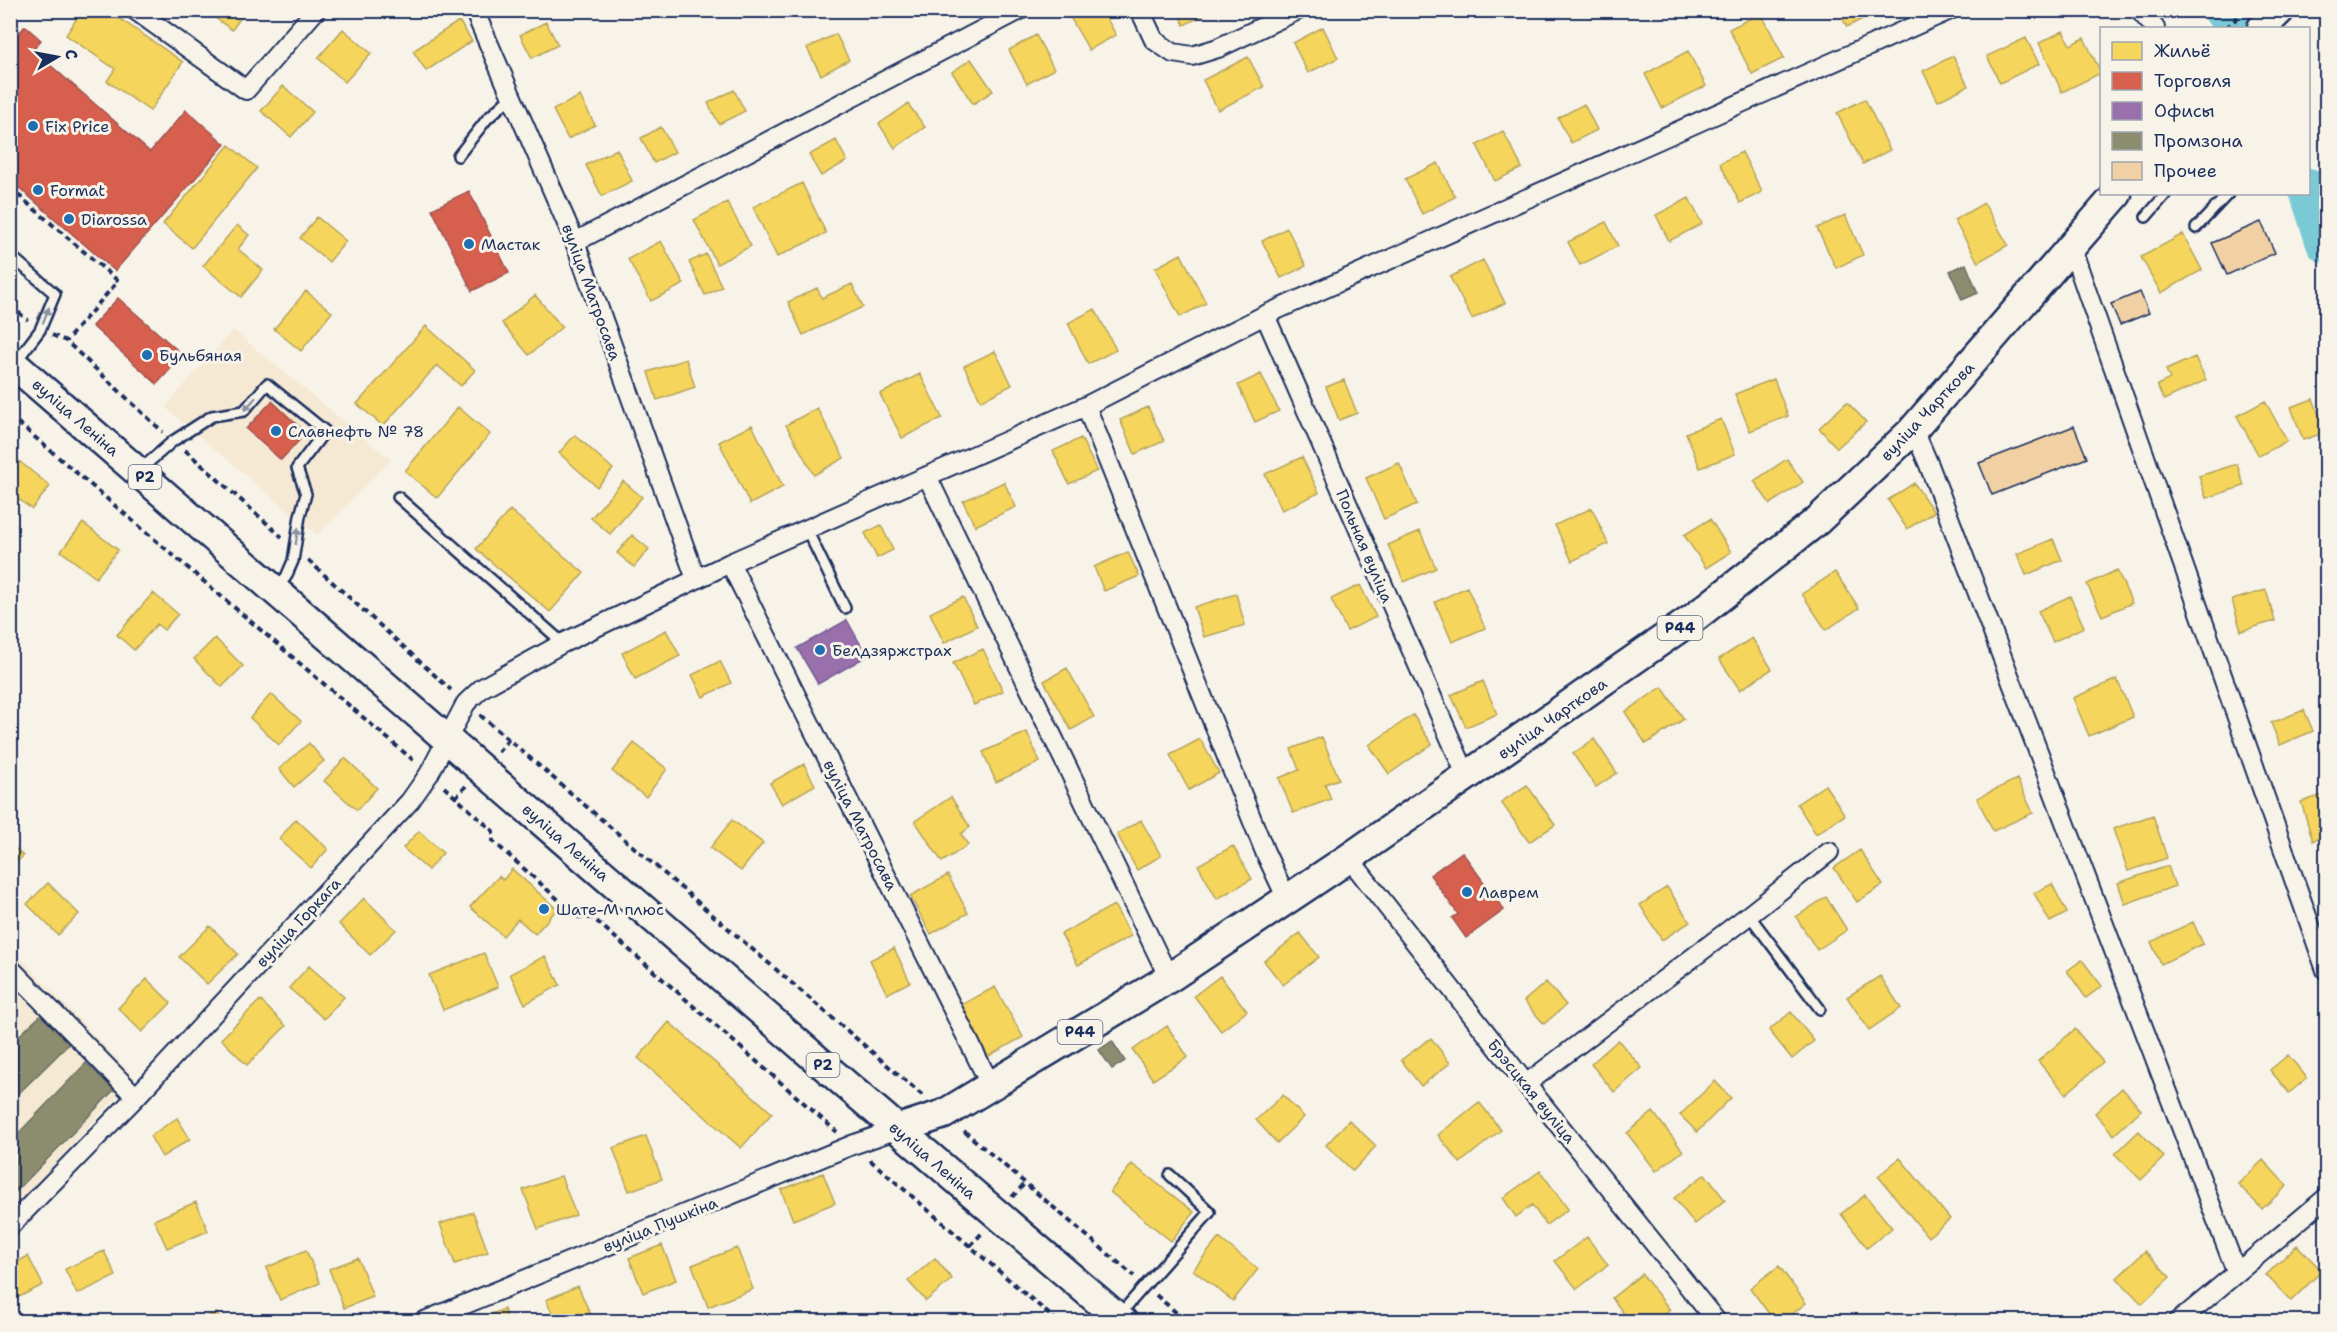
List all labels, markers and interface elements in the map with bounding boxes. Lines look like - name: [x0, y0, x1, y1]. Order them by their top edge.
- north arrow: [27, 27, 87, 87]
- legend: [2100, 27, 2310, 195]
- text: Жильё: [2154, 39, 2211, 63]
- text: С: [60, 48, 83, 61]
- text: Торговля: [2154, 69, 2232, 93]
- text: Офисы: [2154, 99, 2215, 123]
- place label: Fix Price: [45, 116, 109, 137]
- marker: Fix Price: [26, 119, 40, 133]
- text: Промзона: [2154, 129, 2243, 153]
- text: Прочее: [2154, 159, 2217, 183]
- place label: Format: [50, 180, 105, 201]
- marker: Format: [31, 183, 45, 197]
- place label: Diarossa: [81, 209, 147, 230]
- marker: Diarossa: [62, 212, 76, 226]
- street label: вуліца Матросава: [557, 221, 626, 363]
- place label: Мастак: [481, 234, 541, 255]
- marker: Мастак: [462, 237, 476, 251]
- one-way arrow: [42, 306, 51, 324]
- place label: Бульбяная: [159, 345, 242, 366]
- marker: Бульбяная: [140, 348, 154, 362]
- street label: вуліца Чарткова: [1876, 357, 1979, 466]
- street label: вуліца Леніна: [28, 374, 124, 461]
- one-way arrow: [244, 396, 257, 411]
- place label: Славнефть № 78: [288, 421, 424, 442]
- marker: Славнефть № 78: [269, 424, 283, 438]
- road number: Р2: [128, 465, 162, 489]
- street label: Польная вуліца: [1331, 486, 1398, 606]
- one-way arrow: [292, 526, 301, 545]
- road number: Р44: [1658, 616, 1702, 640]
- place label: Белдзяржстрах: [832, 640, 951, 661]
- marker: Белдзяржстрах: [813, 643, 827, 657]
- street label: вуліца Чарткова: [1494, 673, 1611, 764]
- street label: вуліца Матросава: [819, 756, 903, 894]
- street label: вуліца Леніна: [518, 799, 614, 886]
- street label: вуліца Горкага: [251, 873, 345, 972]
- place label: Лаврем: [1479, 882, 1539, 903]
- marker: Лаврем: [1460, 885, 1474, 899]
- place label: Шате-М плюс: [556, 899, 664, 920]
- marker: Шате-М плюс: [537, 902, 551, 916]
- road number: Р44: [1058, 1020, 1102, 1044]
- street label: Брэсцкая вуліца: [1483, 1035, 1580, 1148]
- road number: Р2: [806, 1053, 840, 1077]
- street label: вуліца Леніна: [885, 1117, 981, 1204]
- street label: вуліца Пушкіна: [600, 1192, 721, 1257]

